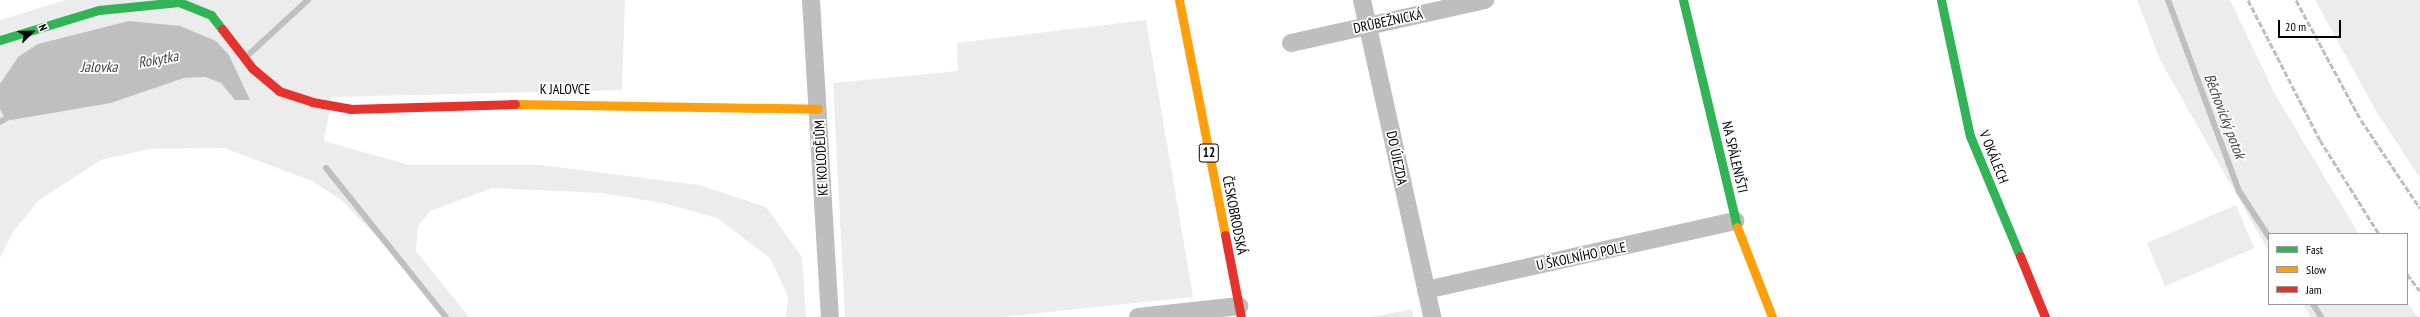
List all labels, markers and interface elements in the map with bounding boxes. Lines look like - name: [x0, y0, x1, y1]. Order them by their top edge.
- street label: DRŮBEŽNICKÁ: [1352, 5, 1424, 37]
- north arrow: [12, 12, 52, 52]
- scale bar: [2280, 12, 2343, 38]
- text: 20 m: [2285, 19, 2306, 34]
- text: N: [35, 22, 51, 33]
- water label: Rokytka: [136, 47, 180, 71]
- water label: Jalovka: [80, 58, 118, 76]
- water label: Běchovický potok: [2201, 71, 2249, 161]
- street label: K JALOVCE: [540, 81, 590, 97]
- street label: NA SPÁLENIŠTI: [1719, 119, 1751, 195]
- street label: KE KOLODĚJŮM: [811, 120, 831, 196]
- street label: V OKÁLECH: [1976, 128, 2012, 186]
- street label: DO ÚJEZDA: [1383, 130, 1411, 186]
- road number: 12: [1198, 142, 1220, 164]
- street label: ČESKOBRODSKÁ: [1219, 174, 1251, 256]
- legend: [2268, 233, 2408, 305]
- street label: U ŠKOLNÍHO POLE: [1535, 238, 1627, 274]
- text: Fast: [2306, 242, 2323, 257]
- text: Slow: [2306, 262, 2326, 277]
- text: Jam: [2306, 282, 2322, 297]

